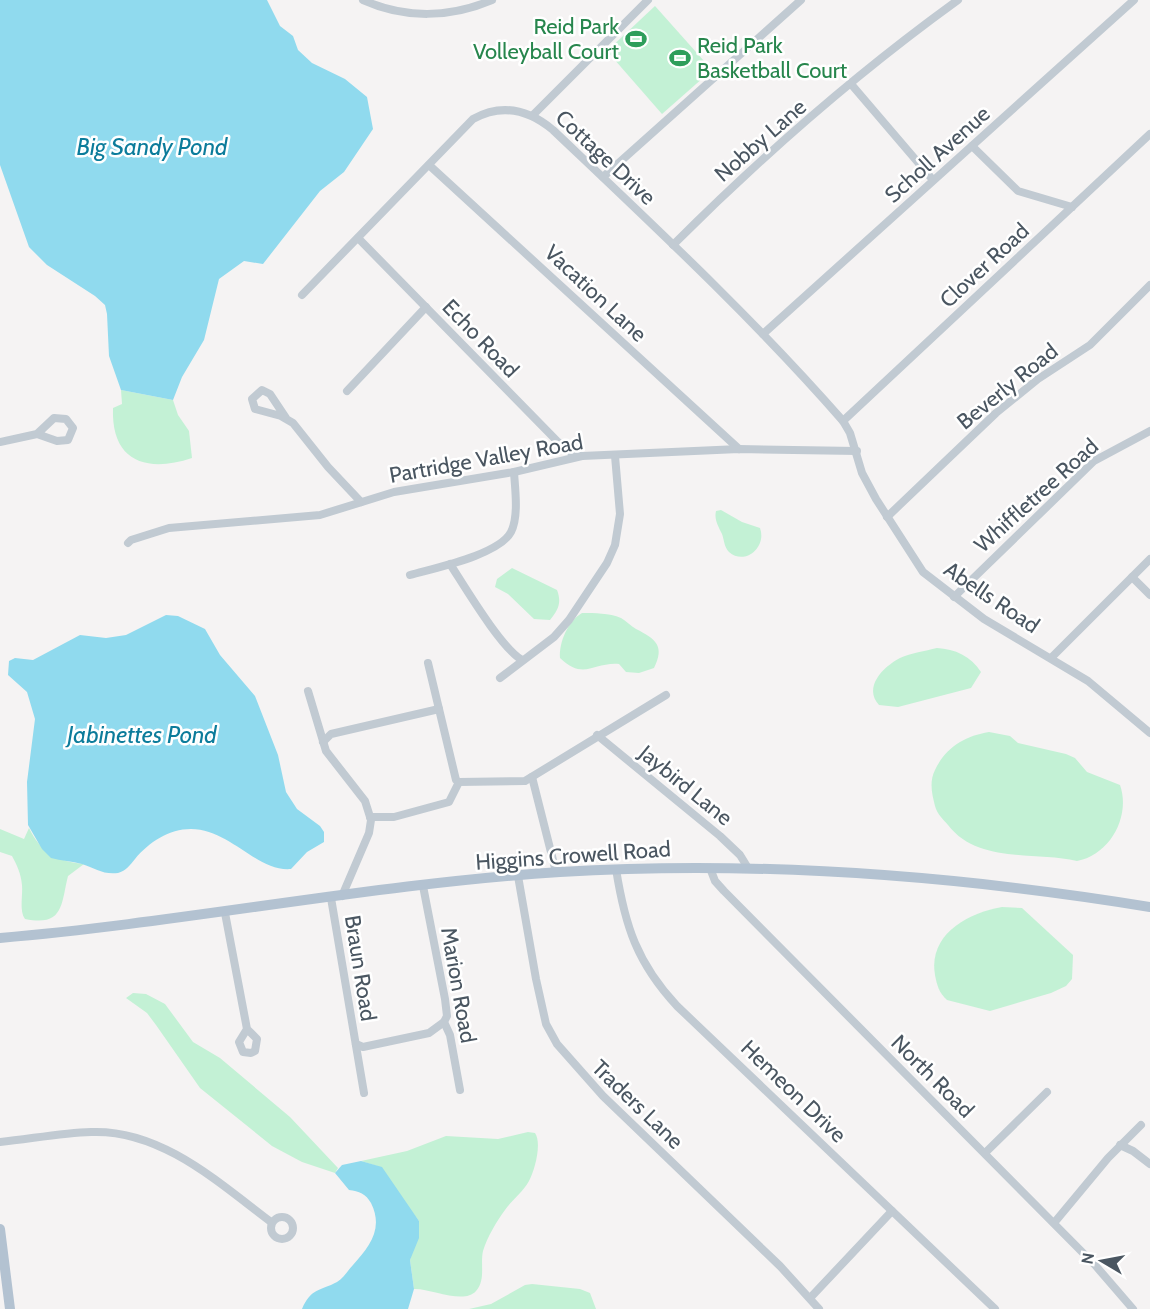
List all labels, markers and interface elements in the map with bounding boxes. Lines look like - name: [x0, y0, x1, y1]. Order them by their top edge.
- place label: Reid Park Volleyball Court: [473, 13, 620, 65]
- sports icon: Reid Park Volleyball Court: [624, 27, 648, 51]
- place label: Reid Park Basketball Court: [697, 32, 848, 84]
- sports icon: Reid Park Basketball Court: [668, 46, 692, 70]
- street label: Nobby Lane: [709, 93, 812, 188]
- street label: Scholl Avenue: [879, 100, 995, 209]
- street label: Cottage Drive: [550, 104, 661, 211]
- water label: Big Sandy Pond: [77, 132, 228, 161]
- street label: Clover Road: [934, 217, 1035, 313]
- street label: Vacation Lane: [539, 239, 652, 348]
- street label: Echo Road: [437, 294, 525, 383]
- street label: Beverly Road: [951, 338, 1063, 435]
- street label: Partridge Valley Road: [387, 428, 585, 489]
- street label: Whiffletree Road: [969, 433, 1104, 558]
- street label: Abells Road: [939, 556, 1045, 639]
- water label: Jabinettes Pond: [65, 720, 217, 749]
- street label: Jaybird Lane: [633, 739, 738, 831]
- street label: Higgins Crowell Road: [475, 835, 672, 876]
- street label: Braun Road: [339, 913, 382, 1023]
- street label: Marion Road: [435, 925, 482, 1045]
- street label: North Road: [886, 1029, 980, 1123]
- street label: Hemeon Drive: [735, 1034, 852, 1148]
- street label: Traders Lane: [586, 1054, 689, 1155]
- north arrow: [1072, 1231, 1132, 1291]
- text: N: [1077, 1251, 1098, 1266]

